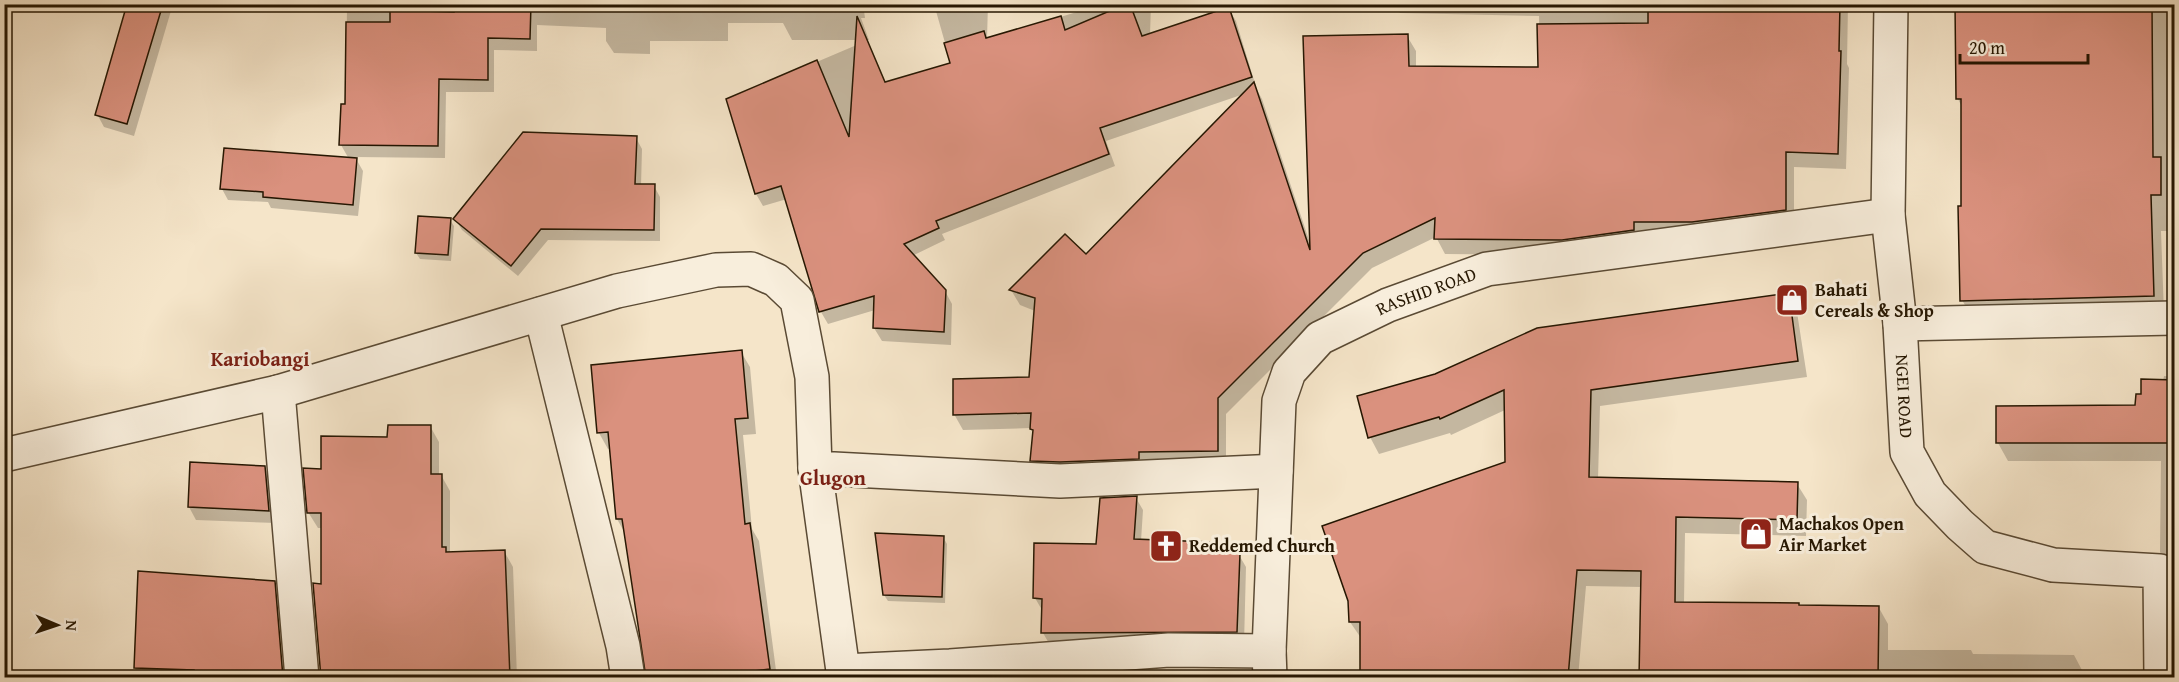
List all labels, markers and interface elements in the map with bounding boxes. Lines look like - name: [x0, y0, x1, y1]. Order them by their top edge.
- scale bar: [1960, 27, 2088, 65]
- text: 20 m: [1969, 34, 2005, 61]
- street label: RASHID ROAD: [1371, 260, 1480, 322]
- place label: Bahati Cereals & Shop: [1815, 276, 1934, 324]
- shop icon: Bahati Cereals & Shop: [1774, 282, 1810, 318]
- district label: Kariobangi: [211, 344, 309, 373]
- street label: NGEI ROAD: [1889, 354, 1920, 439]
- district label: Glugon: [800, 462, 867, 493]
- place label: Machakos Open Air Market: [1779, 510, 1904, 558]
- shop icon: Machakos Open Air Market: [1738, 516, 1774, 552]
- church icon: Reddemed Church: [1148, 528, 1184, 564]
- place label: Reddemed Church: [1189, 532, 1335, 559]
- north arrow: [27, 595, 87, 655]
- text: N: [60, 620, 84, 632]

